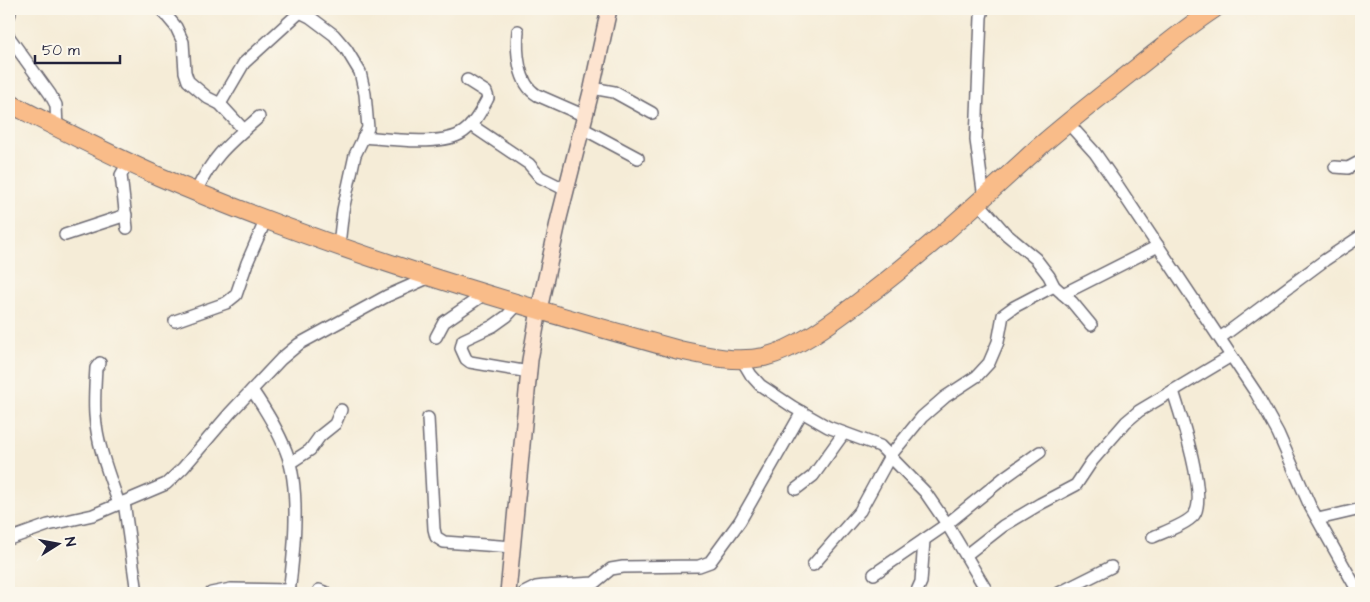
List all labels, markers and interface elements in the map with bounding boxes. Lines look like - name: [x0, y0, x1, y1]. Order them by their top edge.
- scale bar: [35, 32, 120, 64]
- text: 50 m: [42, 40, 80, 61]
- north arrow: [32, 520, 82, 570]
- text: N: [59, 535, 80, 548]

